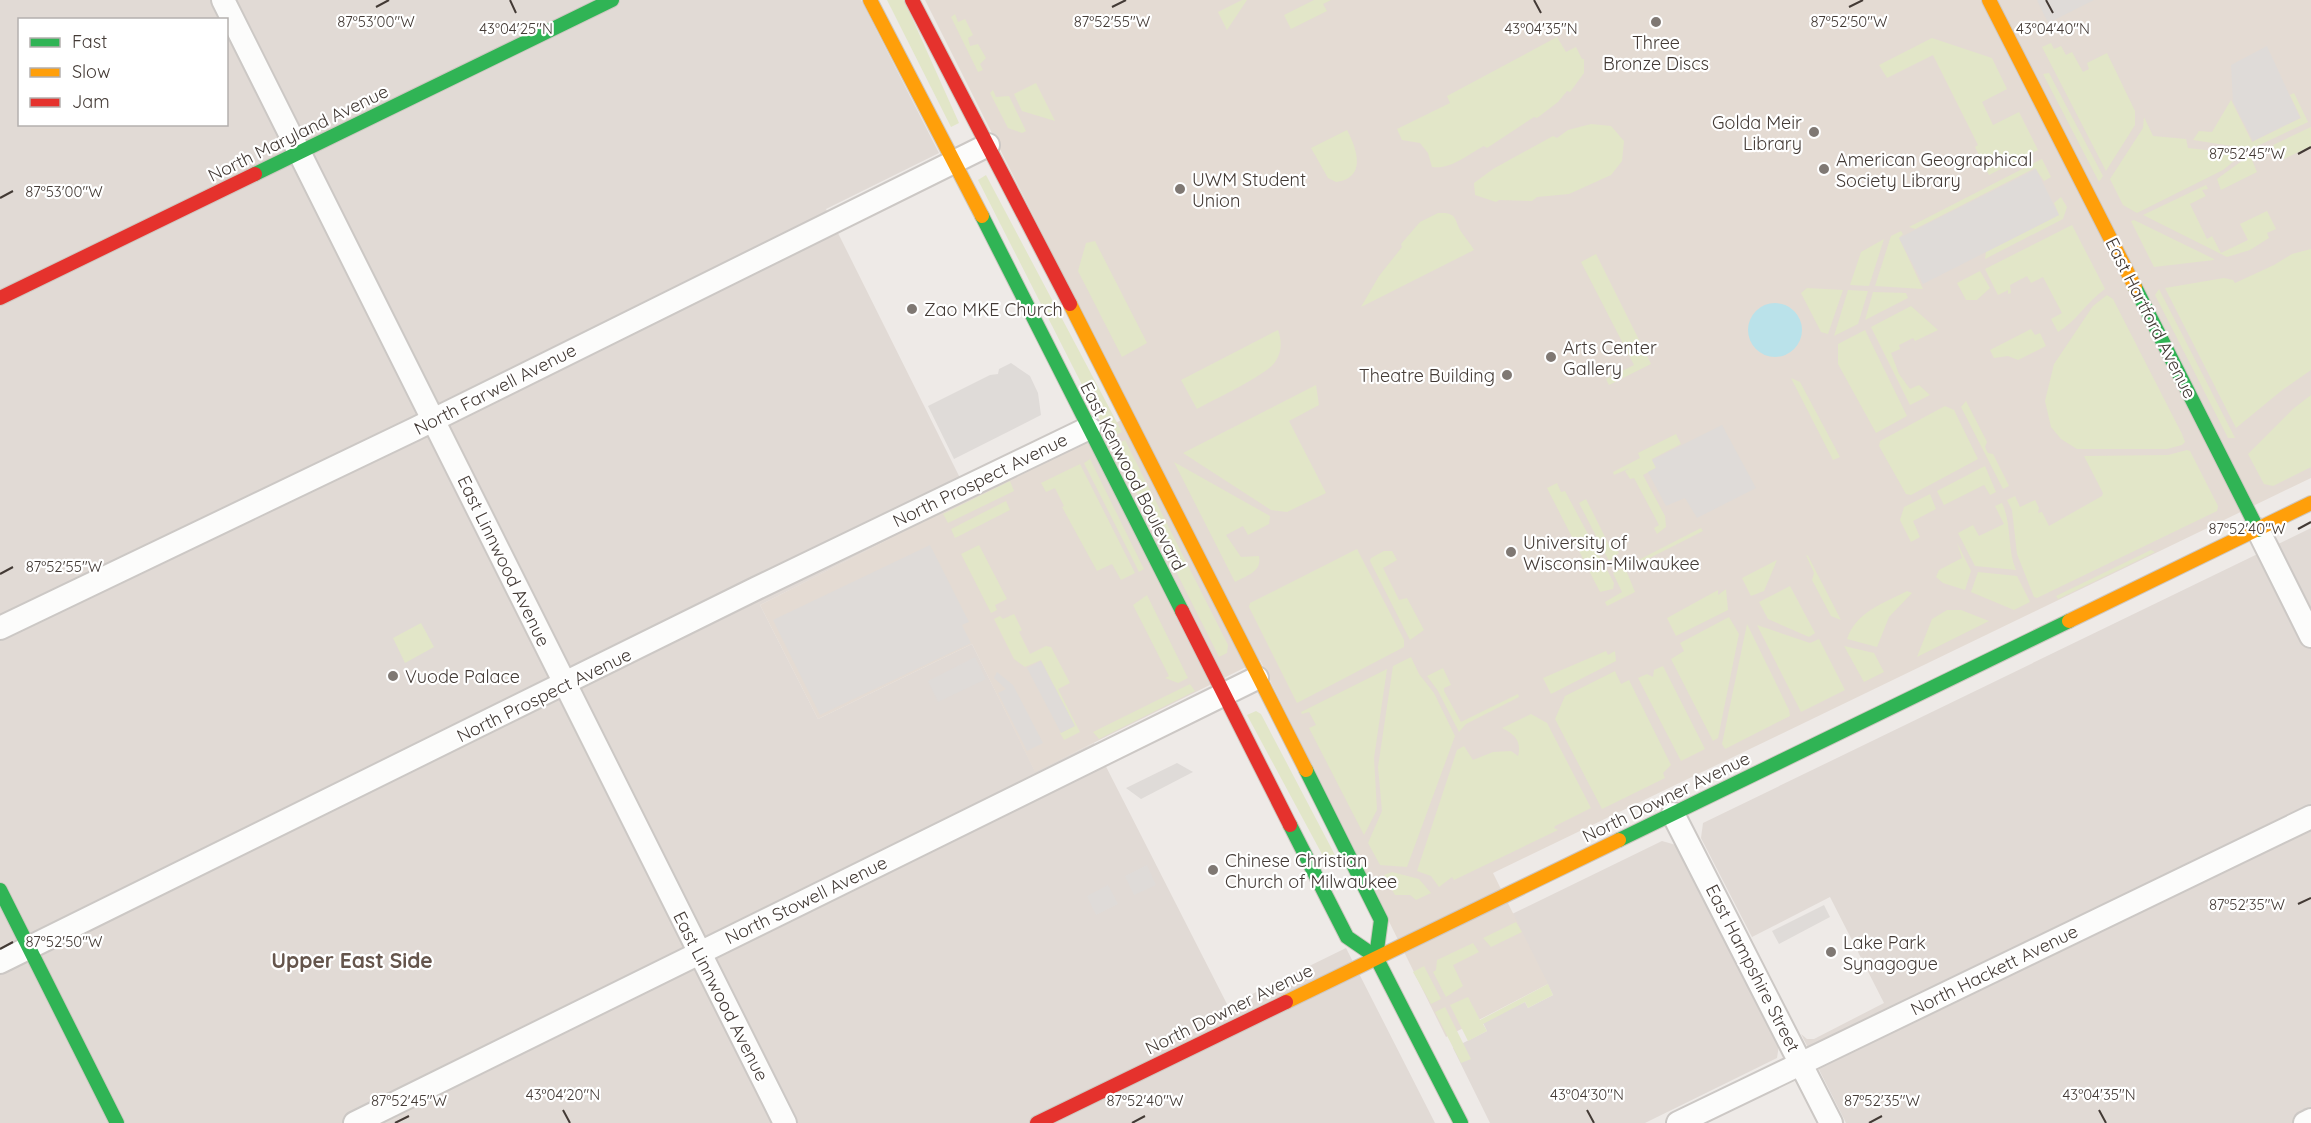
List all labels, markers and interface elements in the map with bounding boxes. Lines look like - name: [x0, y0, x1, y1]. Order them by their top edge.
- text: 87°53'00"W: [337, 12, 415, 31]
- text: 87°52'55"W: [1074, 12, 1151, 31]
- text: 87°52'50"W: [1810, 12, 1888, 31]
- marker: Three Bronze Discs: [1649, 15, 1663, 29]
- legend: [18, 18, 228, 126]
- text: 43°04'25"N: [479, 19, 553, 38]
- text: 43°04'35"N: [1504, 19, 1578, 38]
- text: 43°04'40"N: [2016, 19, 2090, 38]
- text: Fast: [72, 30, 107, 53]
- place label: Three Bronze Discs: [1603, 31, 1709, 75]
- text: Slow: [72, 60, 110, 83]
- street label: North Maryland Avenue: [204, 79, 392, 187]
- text: Jam: [72, 90, 110, 113]
- place label: Golda Meir Library: [1712, 111, 1802, 155]
- marker: Golda Meir Library: [1807, 125, 1821, 139]
- text: 87°52'45"W: [2209, 144, 2286, 163]
- place label: American Geographical Society Library: [1836, 148, 2032, 192]
- marker: American Geographical Society Library: [1817, 162, 1831, 176]
- place label: UWM Student Union: [1192, 168, 1306, 212]
- text: 87°53'00"W: [25, 182, 103, 201]
- marker: UWM Student Union: [1173, 182, 1187, 196]
- street label: East Hartford Avenue: [2100, 234, 2202, 402]
- place label: Zao MKE Church: [924, 298, 1063, 321]
- marker: Zao MKE Church: [905, 302, 919, 316]
- place label: Arts Center Gallery: [1563, 336, 1657, 380]
- street label: North Farwell Avenue: [410, 338, 580, 440]
- marker: Arts Center Gallery: [1544, 350, 1558, 364]
- place label: Theatre Building: [1359, 364, 1495, 387]
- marker: Theatre Building: [1500, 368, 1514, 382]
- street label: East Kenwood Boulevard: [1075, 378, 1191, 574]
- street label: North Prospect Avenue: [889, 428, 1071, 532]
- street label: East Linnwood Avenue: [453, 472, 555, 650]
- text: 87°52'40"W: [2209, 519, 2286, 538]
- place label: University of Wisconsin-Milwaukee: [1523, 531, 1700, 575]
- marker: University of Wisconsin-Milwaukee: [1504, 545, 1518, 559]
- text: 87°52'55"W: [26, 557, 103, 576]
- street label: North Prospect Avenue: [453, 643, 635, 747]
- place label: Vuode Palace: [405, 665, 520, 688]
- marker: Vuode Palace: [386, 669, 400, 683]
- street label: North Downer Avenue: [1578, 746, 1754, 848]
- place label: Chinese Christian Church of Milwaukee: [1225, 849, 1397, 893]
- street label: North Stowell Avenue: [721, 851, 891, 949]
- marker: Chinese Christian Church of Milwaukee: [1206, 863, 1220, 877]
- street label: East Hampshire Street: [1701, 880, 1805, 1056]
- text: 87°52'35"W: [2209, 895, 2285, 914]
- street label: East Linnwood Avenue: [668, 907, 774, 1085]
- street label: North Hackett Avenue: [1907, 919, 2081, 1021]
- place label: Lake Park Synagogue: [1843, 931, 1938, 975]
- text: 87°52'50"W: [25, 932, 103, 951]
- marker: Lake Park Synagogue: [1824, 945, 1838, 959]
- district label: Upper East Side: [271, 947, 433, 973]
- street label: North Downer Avenue: [1141, 958, 1317, 1060]
- text: 43°04'20"N: [526, 1085, 600, 1104]
- text: 43°04'30"N: [1550, 1085, 1624, 1104]
- text: 43°04'35"N: [2062, 1085, 2136, 1104]
- text: 87°52'45"W: [371, 1091, 448, 1110]
- text: 87°52'40"W: [1107, 1091, 1184, 1110]
- text: 87°52'35"W: [1844, 1091, 1920, 1110]

